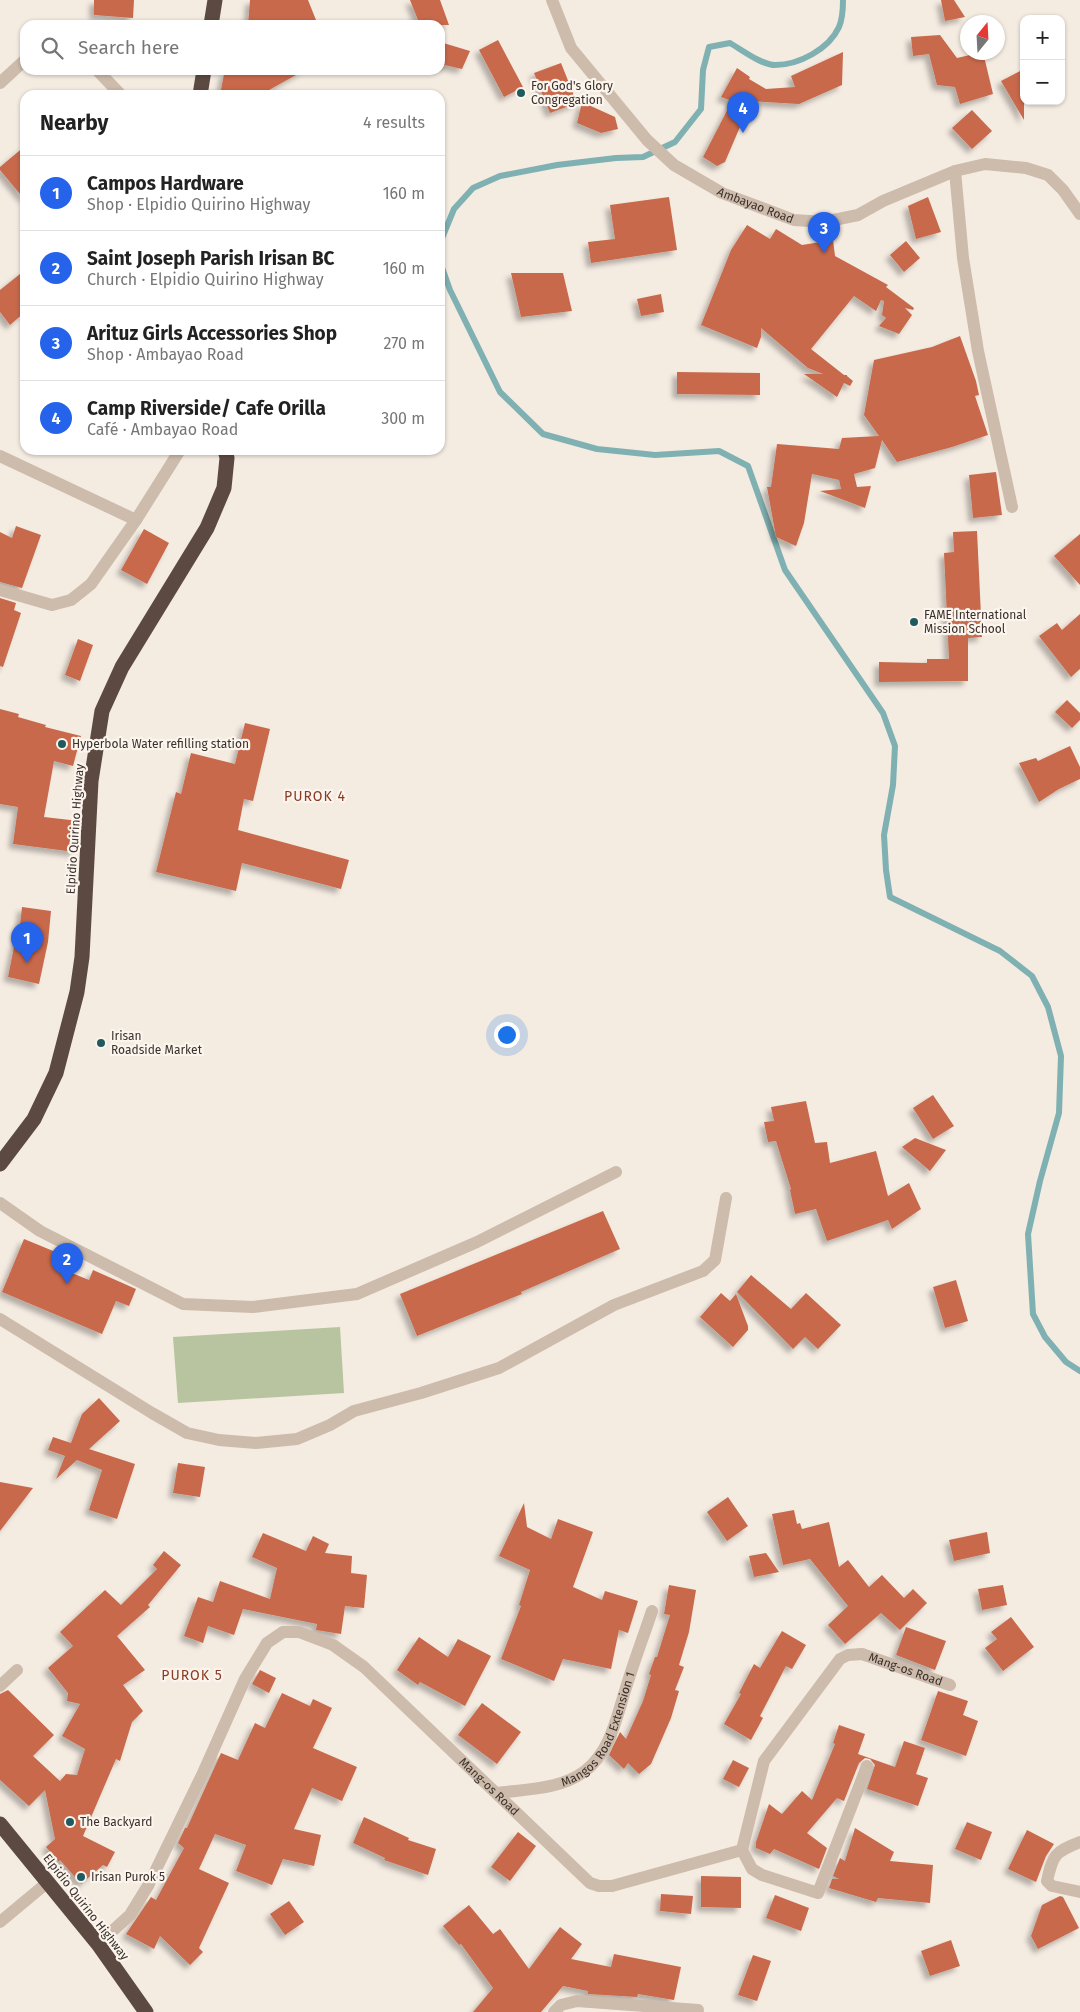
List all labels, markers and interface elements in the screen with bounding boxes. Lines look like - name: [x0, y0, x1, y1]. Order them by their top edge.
- north arrow: [960, 15, 1005, 60]
- map controls: [1020, 15, 1065, 105]
- button: +: [1020, 15, 1065, 60]
- search box: [20, 20, 445, 75]
- icon: search: [38, 34, 66, 62]
- text: Search here: [78, 36, 179, 59]
- button: −: [1020, 60, 1065, 105]
- place label: For God's Glory Congregation: [531, 79, 613, 107]
- marker: For God's Glory Congregation: [515, 87, 527, 99]
- pin: 4: [727, 92, 759, 133]
- text: Nearby: [40, 110, 108, 136]
- text: 4 results: [363, 113, 425, 132]
- text: Campos Hardware: [87, 172, 244, 195]
- text: 1: [52, 184, 60, 203]
- text: 160 m: [383, 184, 425, 203]
- street label: Ambayao Road: [714, 185, 796, 226]
- text: Shop · Elpidio Quirino Highway: [87, 195, 310, 214]
- pin: 3: [808, 212, 840, 253]
- text: Saint Joseph Parish Irisan BC: [87, 247, 335, 270]
- text: 2: [52, 259, 60, 278]
- text: 160 m: [383, 259, 425, 278]
- text: Church · Elpidio Quirino Highway: [87, 270, 324, 289]
- text: Arituz Girls Accessories Shop: [87, 322, 337, 345]
- text: 3: [52, 334, 60, 353]
- text: 270 m: [383, 334, 425, 353]
- text: Shop · Ambayao Road: [87, 345, 244, 364]
- text: Camp Riverside/ Cafe Orilla: [87, 397, 326, 420]
- text: 4: [51, 409, 61, 428]
- text: 300 m: [381, 409, 425, 428]
- text: Café · Ambayao Road: [87, 420, 238, 439]
- place label: FAME International Mission School: [924, 608, 1027, 636]
- marker: FAME International Mission School: [908, 616, 920, 628]
- place label: Hyperbola Water refilling station: [72, 737, 249, 751]
- marker: Hyperbola Water refilling station: [56, 738, 68, 750]
- street label: Elpidio Quirino Highway: [63, 763, 87, 895]
- district label: PUROK 4: [284, 788, 346, 805]
- pin: 1: [11, 922, 43, 963]
- your location: [494, 1022, 520, 1048]
- place label: Irisan Roadside Market: [111, 1029, 203, 1057]
- marker: Irisan Roadside Market: [95, 1037, 107, 1049]
- pin: 2: [51, 1243, 83, 1284]
- street label: Mang-os Road: [867, 1650, 944, 1689]
- district label: PUROK 5: [161, 1667, 223, 1684]
- street label: Mangos Road Extension 1: [559, 1670, 638, 1790]
- street label: Mang-os Road: [456, 1755, 522, 1818]
- place label: The Backyard: [80, 1815, 152, 1829]
- marker: The Backyard: [64, 1816, 76, 1828]
- street label: Elpidio Quirino Highway: [40, 1851, 132, 1963]
- place label: Irisan Purok 5: [91, 1870, 165, 1884]
- marker: Irisan Purok 5: [75, 1871, 87, 1883]

